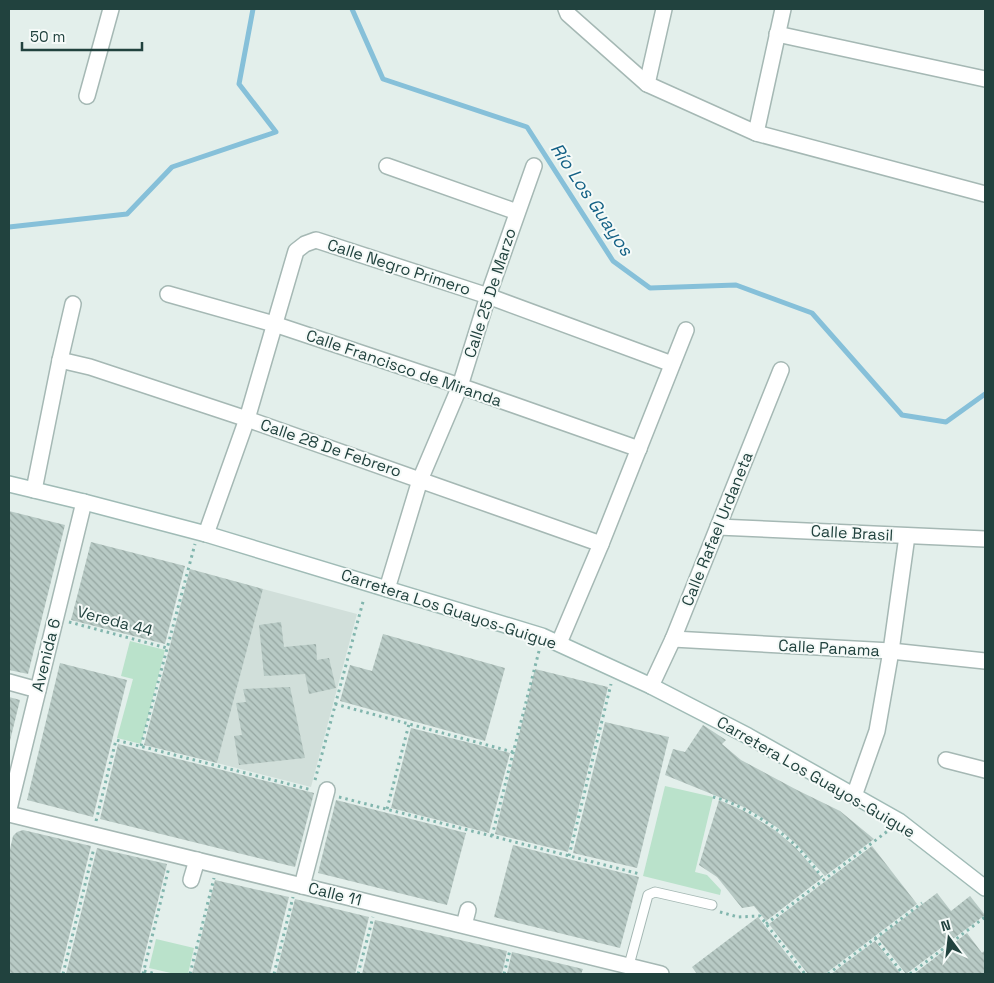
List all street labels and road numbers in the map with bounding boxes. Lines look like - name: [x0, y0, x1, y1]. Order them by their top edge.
- street label: Calle 25 De Marzo: [459, 225, 521, 361]
- street label: Calle Negro Primero: [325, 234, 473, 300]
- street label: Calle Francisco de Miranda: [303, 325, 505, 411]
- street label: Calle 28 De Febrero: [258, 414, 404, 482]
- street label: Calle Rafael Urdaneta: [676, 449, 758, 609]
- street label: Calle Brasil: [810, 520, 894, 546]
- street label: Carretera Los Guayos-Guigue: [338, 564, 560, 654]
- street label: Vereda 44: [75, 601, 155, 641]
- street label: Avenida 6: [27, 616, 65, 694]
- street label: Calle Panama: [778, 635, 880, 661]
- street label: Carretera Los Guayos-Guigue: [713, 711, 919, 843]
- street label: Calle 11: [306, 877, 364, 911]

